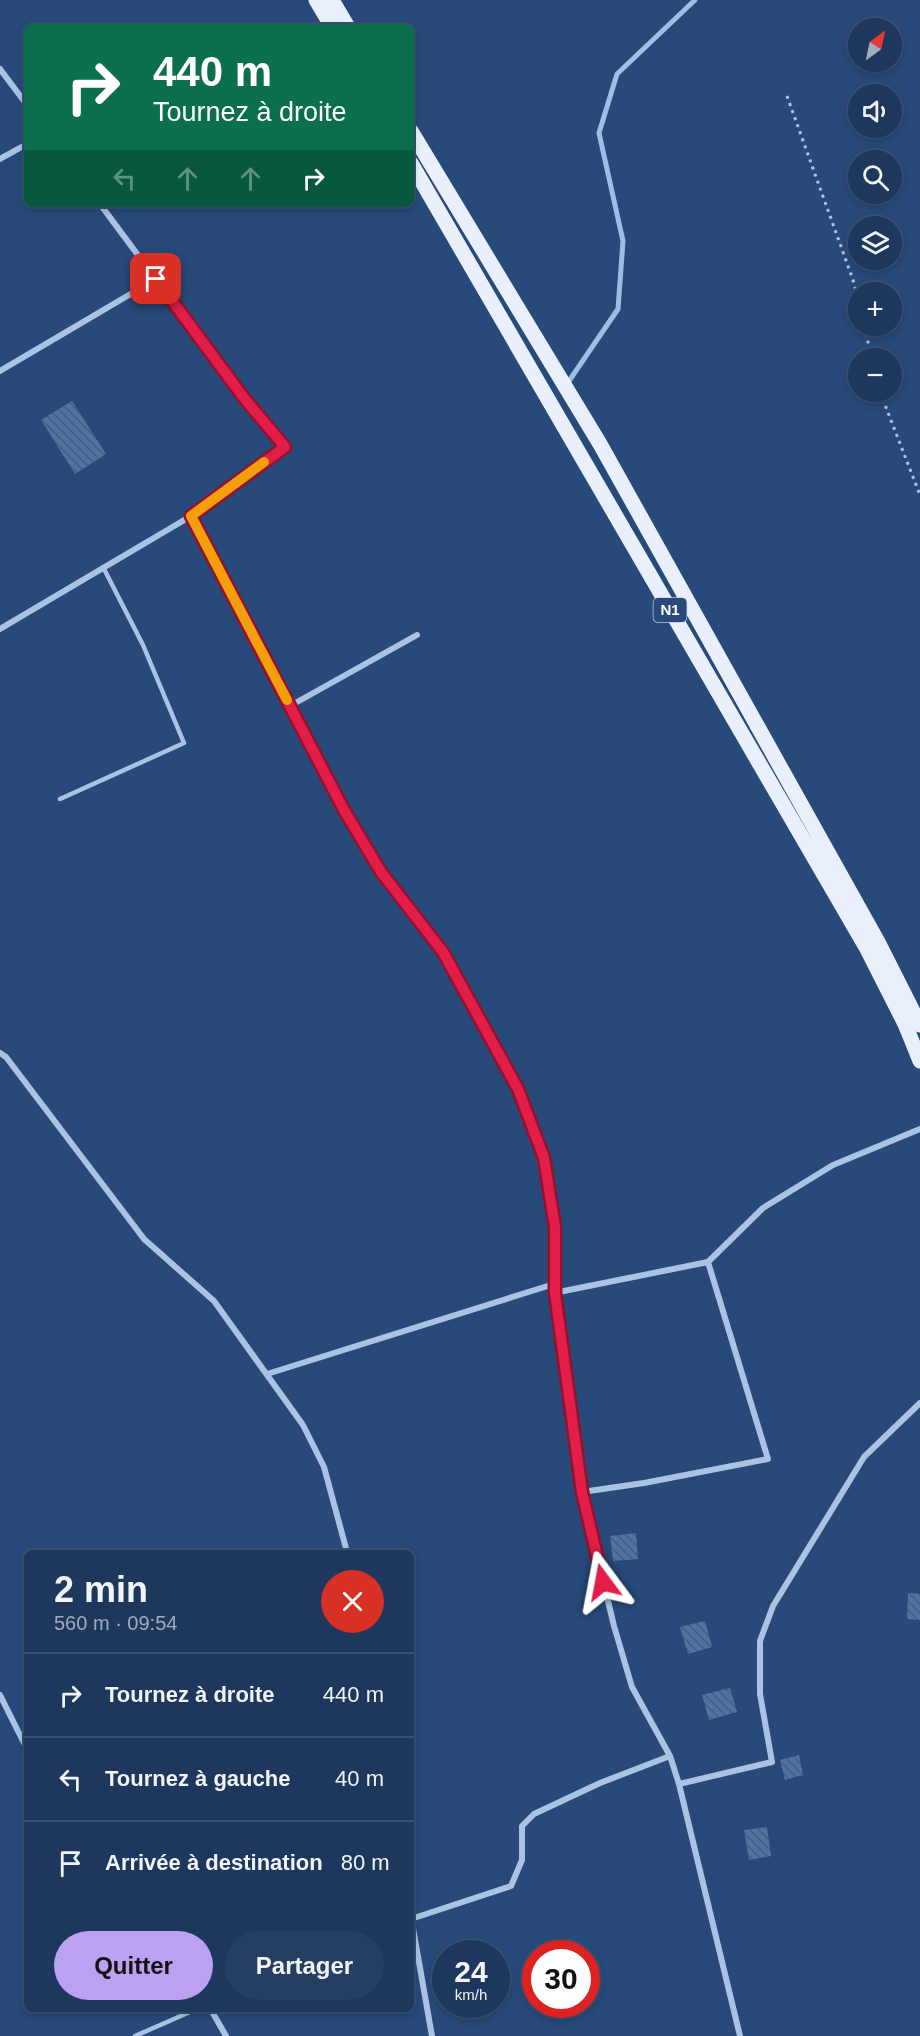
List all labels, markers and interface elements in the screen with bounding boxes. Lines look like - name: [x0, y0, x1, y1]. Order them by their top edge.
- north arrow: [848, 18, 902, 72]
- map controls: [848, 18, 902, 402]
- icon: right: [54, 48, 132, 126]
- text: 440 m: [153, 48, 272, 95]
- button: sound: [848, 84, 902, 138]
- text: Tournez à droite: [153, 97, 347, 127]
- button: search: [848, 150, 902, 204]
- icon: left: [108, 162, 141, 195]
- icon: ahead: [171, 162, 204, 195]
- icon: ahead: [234, 162, 267, 195]
- icon: right: [297, 162, 330, 195]
- button: layers: [848, 216, 902, 270]
- pin: [130, 253, 181, 304]
- icon: arrive: [139, 262, 172, 295]
- button: +: [848, 282, 902, 336]
- button: −: [848, 348, 902, 402]
- road number: N1: [654, 598, 686, 622]
- position arrow: [571, 1550, 635, 1614]
- text: 2 min: [54, 1569, 148, 1610]
- button: close: [321, 1570, 384, 1633]
- text: 560 m · 09:54: [54, 1612, 177, 1634]
- icon: right: [54, 1679, 87, 1712]
- text: Tournez à droite: [105, 1682, 275, 1707]
- text: 440 m: [323, 1682, 384, 1707]
- icon: left: [54, 1763, 87, 1796]
- text: Tournez à gauche: [105, 1766, 290, 1791]
- text: 40 m: [335, 1766, 384, 1791]
- icon: arrive: [54, 1847, 87, 1880]
- text: Arrivée à destination: [105, 1850, 323, 1875]
- text: 80 m: [341, 1850, 390, 1875]
- button: Quitter: [54, 1931, 213, 2000]
- button: Partager: [225, 1931, 384, 2000]
- speed limit sign: 30: [522, 1940, 600, 2018]
- text: 24: [454, 1955, 488, 1988]
- text: km/h: [455, 1986, 487, 2003]

